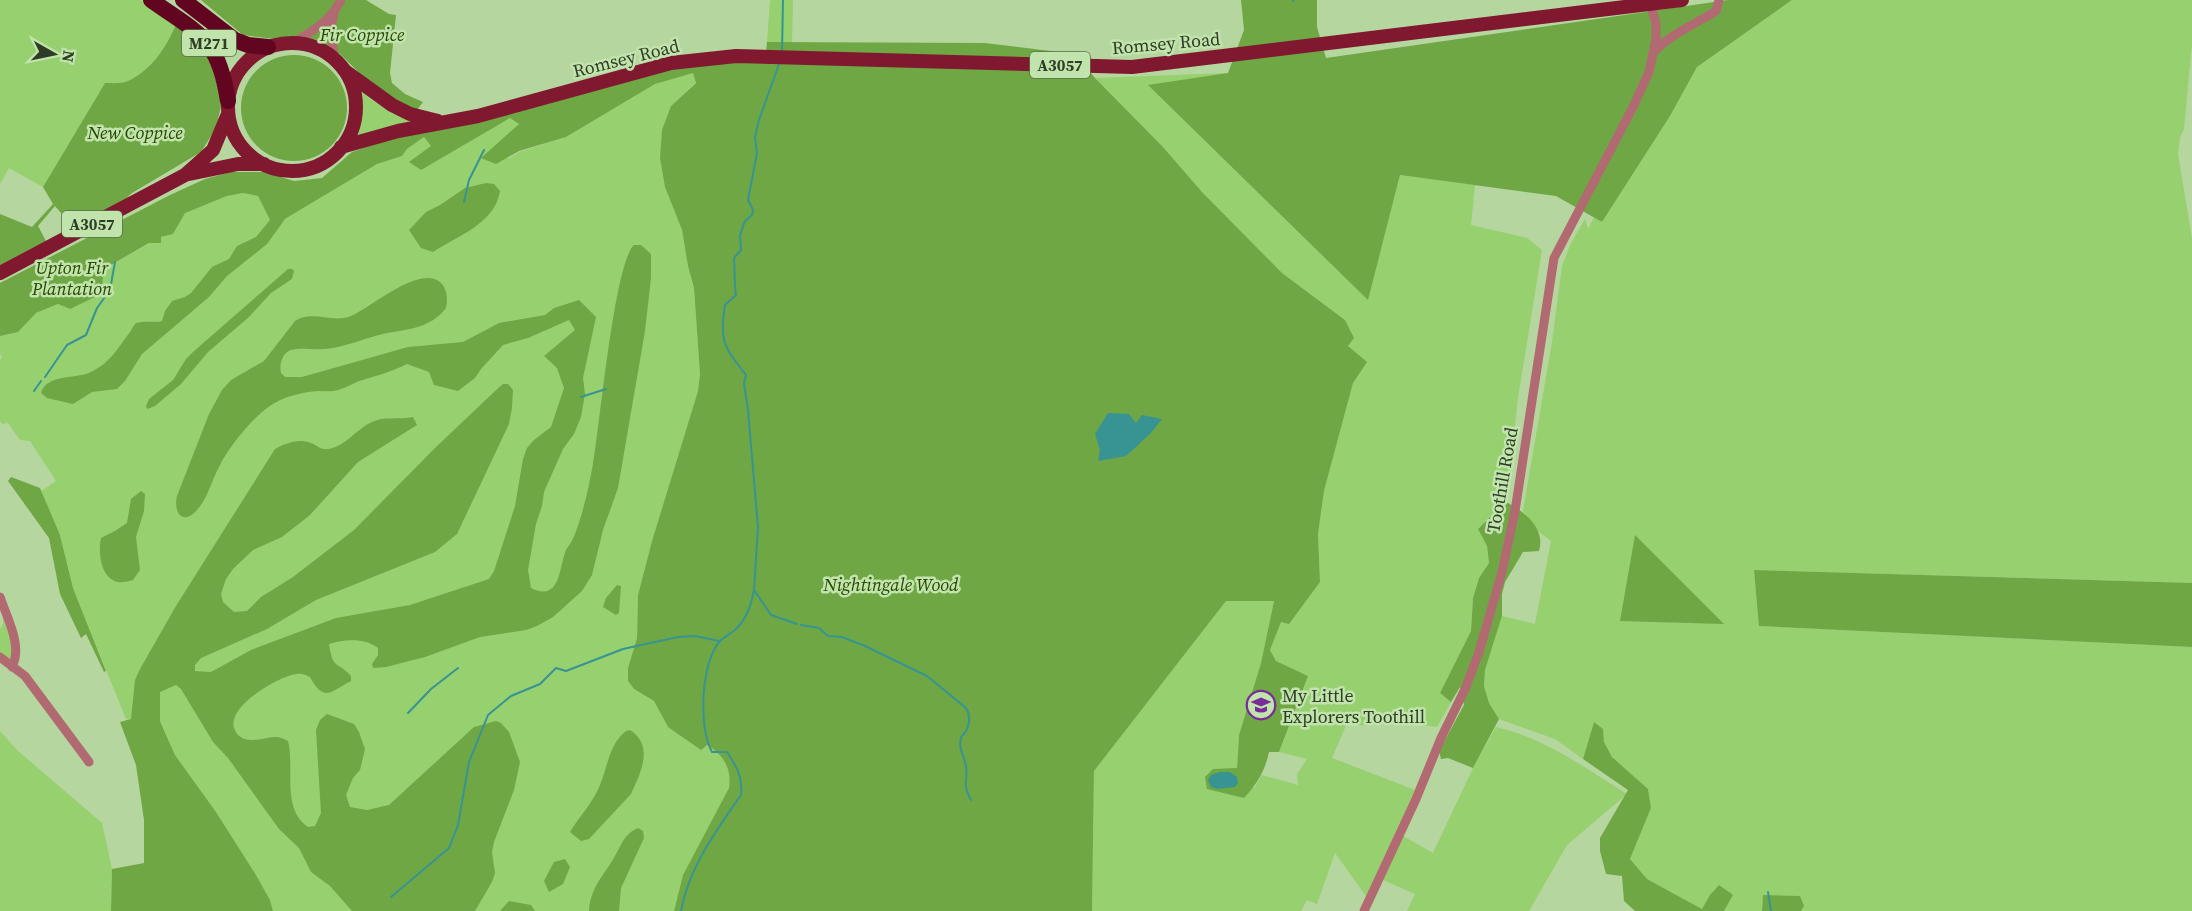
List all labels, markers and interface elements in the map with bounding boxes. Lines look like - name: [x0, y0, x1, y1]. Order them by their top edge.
- park label: Fir Coppice: [319, 22, 405, 47]
- north arrow: [24, 24, 84, 84]
- street label: Romsey Road: [1111, 26, 1221, 60]
- road number: M271: [182, 30, 236, 56]
- street label: Romsey Road: [570, 33, 682, 83]
- text: N: [57, 49, 81, 64]
- road number: A3057: [1030, 52, 1090, 78]
- park label: New Coppice: [86, 120, 183, 145]
- road number: A3057: [62, 211, 122, 237]
- park label: Upton Fir Plantation: [31, 255, 112, 301]
- street label: Toothill Road: [1480, 425, 1524, 535]
- park label: Nightingale Wood: [823, 572, 959, 597]
- place label: My Little Explorers Toothill: [1282, 683, 1425, 729]
- school or university icon: My Little Explorers Toothill: [1245, 689, 1277, 721]

